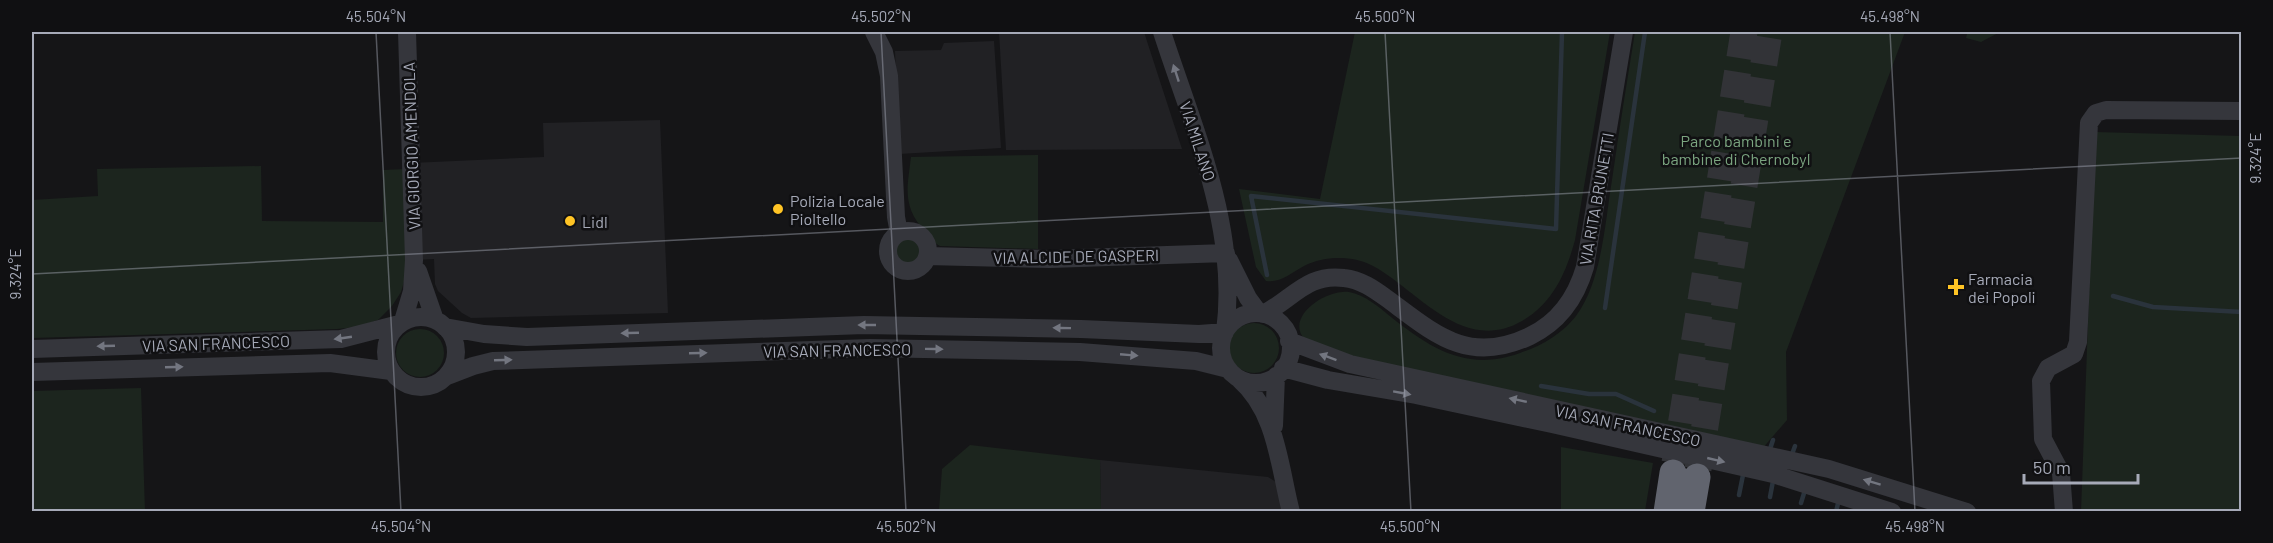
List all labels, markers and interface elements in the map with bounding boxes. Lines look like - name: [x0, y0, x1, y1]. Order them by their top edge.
- text: 45.504°N: [346, 7, 406, 25]
- text: 45.502°N: [851, 7, 911, 25]
- text: 45.500°N: [1355, 7, 1415, 25]
- text: 45.498°N: [1860, 7, 1920, 25]
- street label: VIA GIORGIO AMENDOLA: [399, 61, 423, 230]
- one-way arrow: [1170, 64, 1180, 82]
- street label: VIA MILANO: [1176, 99, 1220, 183]
- street label: VIA RITA BRUNETTI: [1575, 131, 1617, 267]
- park label: Parco bambini e bambine di Chernobyl: [1662, 131, 1810, 168]
- text: 9.324°E: [2246, 133, 2264, 183]
- place label: Polizia Locale Pioltello: [790, 191, 885, 228]
- marker: Polizia Locale Pioltello: [771, 202, 785, 216]
- place label: Lidl: [582, 212, 608, 231]
- marker: Lidl: [563, 214, 577, 228]
- street label: VIA ALCIDE DE GASPERI: [993, 245, 1159, 267]
- text: 9.324°E: [6, 249, 24, 299]
- place label: Farmacia dei Popoli: [1968, 269, 2036, 306]
- marker: Farmacia dei Popoli: [1949, 280, 1963, 294]
- one-way arrow: [857, 320, 876, 330]
- one-way arrow: [1052, 323, 1071, 333]
- one-way arrow: [620, 328, 639, 338]
- street label: VIA SAN FRANCESCO: [142, 331, 290, 355]
- one-way arrow: [333, 334, 352, 343]
- street label: VIA SAN FRANCESCO: [763, 339, 911, 361]
- one-way arrow: [96, 342, 115, 351]
- one-way arrow: [925, 344, 944, 353]
- one-way arrow: [688, 349, 707, 358]
- one-way arrow: [1120, 350, 1139, 360]
- one-way arrow: [1319, 351, 1337, 361]
- one-way arrow: [493, 356, 512, 365]
- one-way arrow: [164, 363, 183, 372]
- one-way arrow: [1393, 389, 1412, 398]
- one-way arrow: [1509, 395, 1528, 404]
- street label: VIA SAN FRANCESCO: [1554, 400, 1702, 450]
- scale bar: [2024, 447, 2138, 485]
- one-way arrow: [1707, 456, 1725, 466]
- text: 50 m: [2033, 456, 2071, 478]
- one-way arrow: [1863, 477, 1881, 486]
- text: 45.504°N: [371, 517, 431, 535]
- text: 45.502°N: [876, 517, 936, 535]
- text: 45.500°N: [1380, 517, 1440, 535]
- text: 45.498°N: [1885, 517, 1945, 535]

